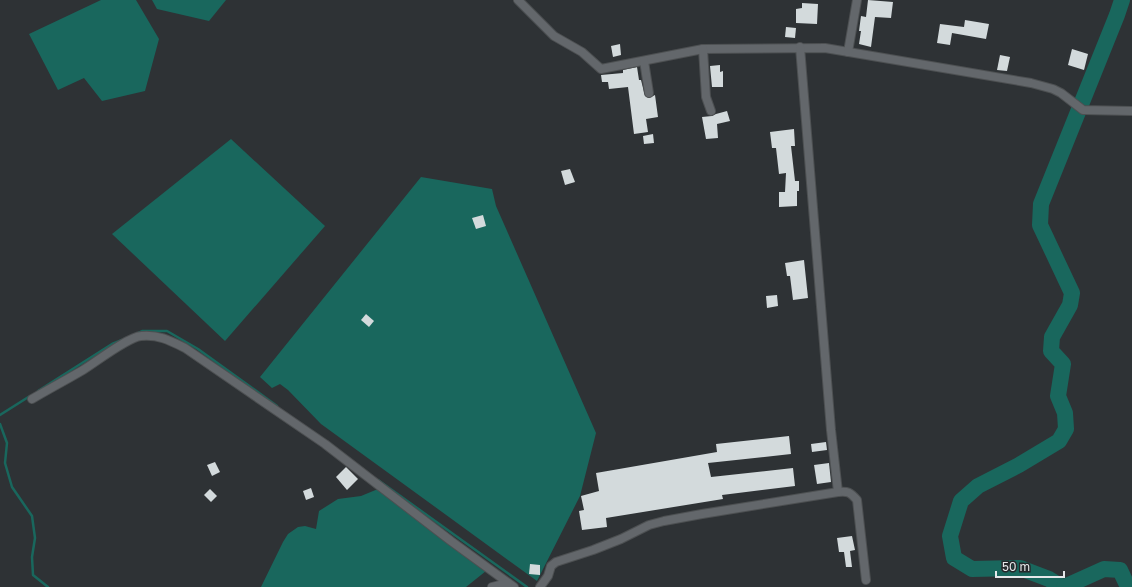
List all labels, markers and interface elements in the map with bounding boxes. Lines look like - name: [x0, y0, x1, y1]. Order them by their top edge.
- scale bar: [996, 553, 1064, 579]
- text: 50 m: [1002, 559, 1030, 574]

